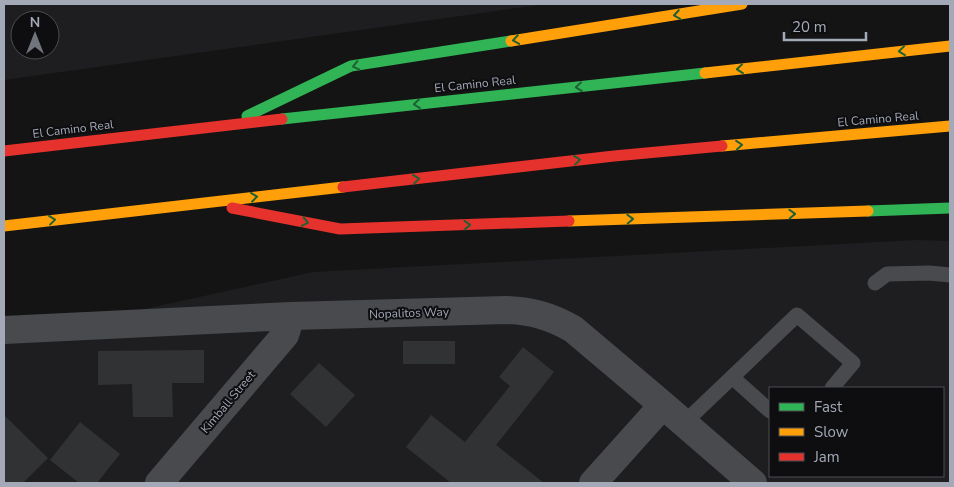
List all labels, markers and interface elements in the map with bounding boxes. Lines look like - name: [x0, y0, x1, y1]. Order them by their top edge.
- one-way arrow: [672, 9, 681, 19]
- north arrow: [10, 10, 60, 60]
- scale bar: [784, 10, 866, 42]
- text: N: [30, 13, 40, 32]
- text: 20 m: [792, 17, 827, 37]
- one-way arrow: [512, 34, 520, 45]
- one-way arrow: [897, 45, 905, 56]
- one-way arrow: [351, 60, 360, 71]
- one-way arrow: [736, 63, 744, 74]
- street label: El Camino Real: [434, 72, 517, 96]
- one-way arrow: [574, 81, 582, 92]
- one-way arrow: [413, 98, 421, 109]
- street label: El Camino Real: [837, 107, 920, 131]
- street label: El Camino Real: [31, 116, 115, 142]
- one-way arrow: [735, 140, 743, 151]
- one-way arrow: [574, 155, 582, 166]
- one-way arrow: [412, 174, 420, 185]
- one-way arrow: [251, 192, 259, 203]
- one-way arrow: [788, 209, 796, 219]
- one-way arrow: [626, 214, 634, 225]
- one-way arrow: [48, 215, 56, 226]
- one-way arrow: [301, 216, 310, 227]
- one-way arrow: [463, 219, 471, 230]
- street label: Nopalitos Way: [369, 304, 450, 322]
- street label: Kimball Street: [197, 367, 259, 437]
- legend: [769, 387, 944, 477]
- text: Fast: [814, 397, 843, 417]
- text: Slow: [814, 422, 849, 442]
- text: Jam: [813, 447, 840, 467]

